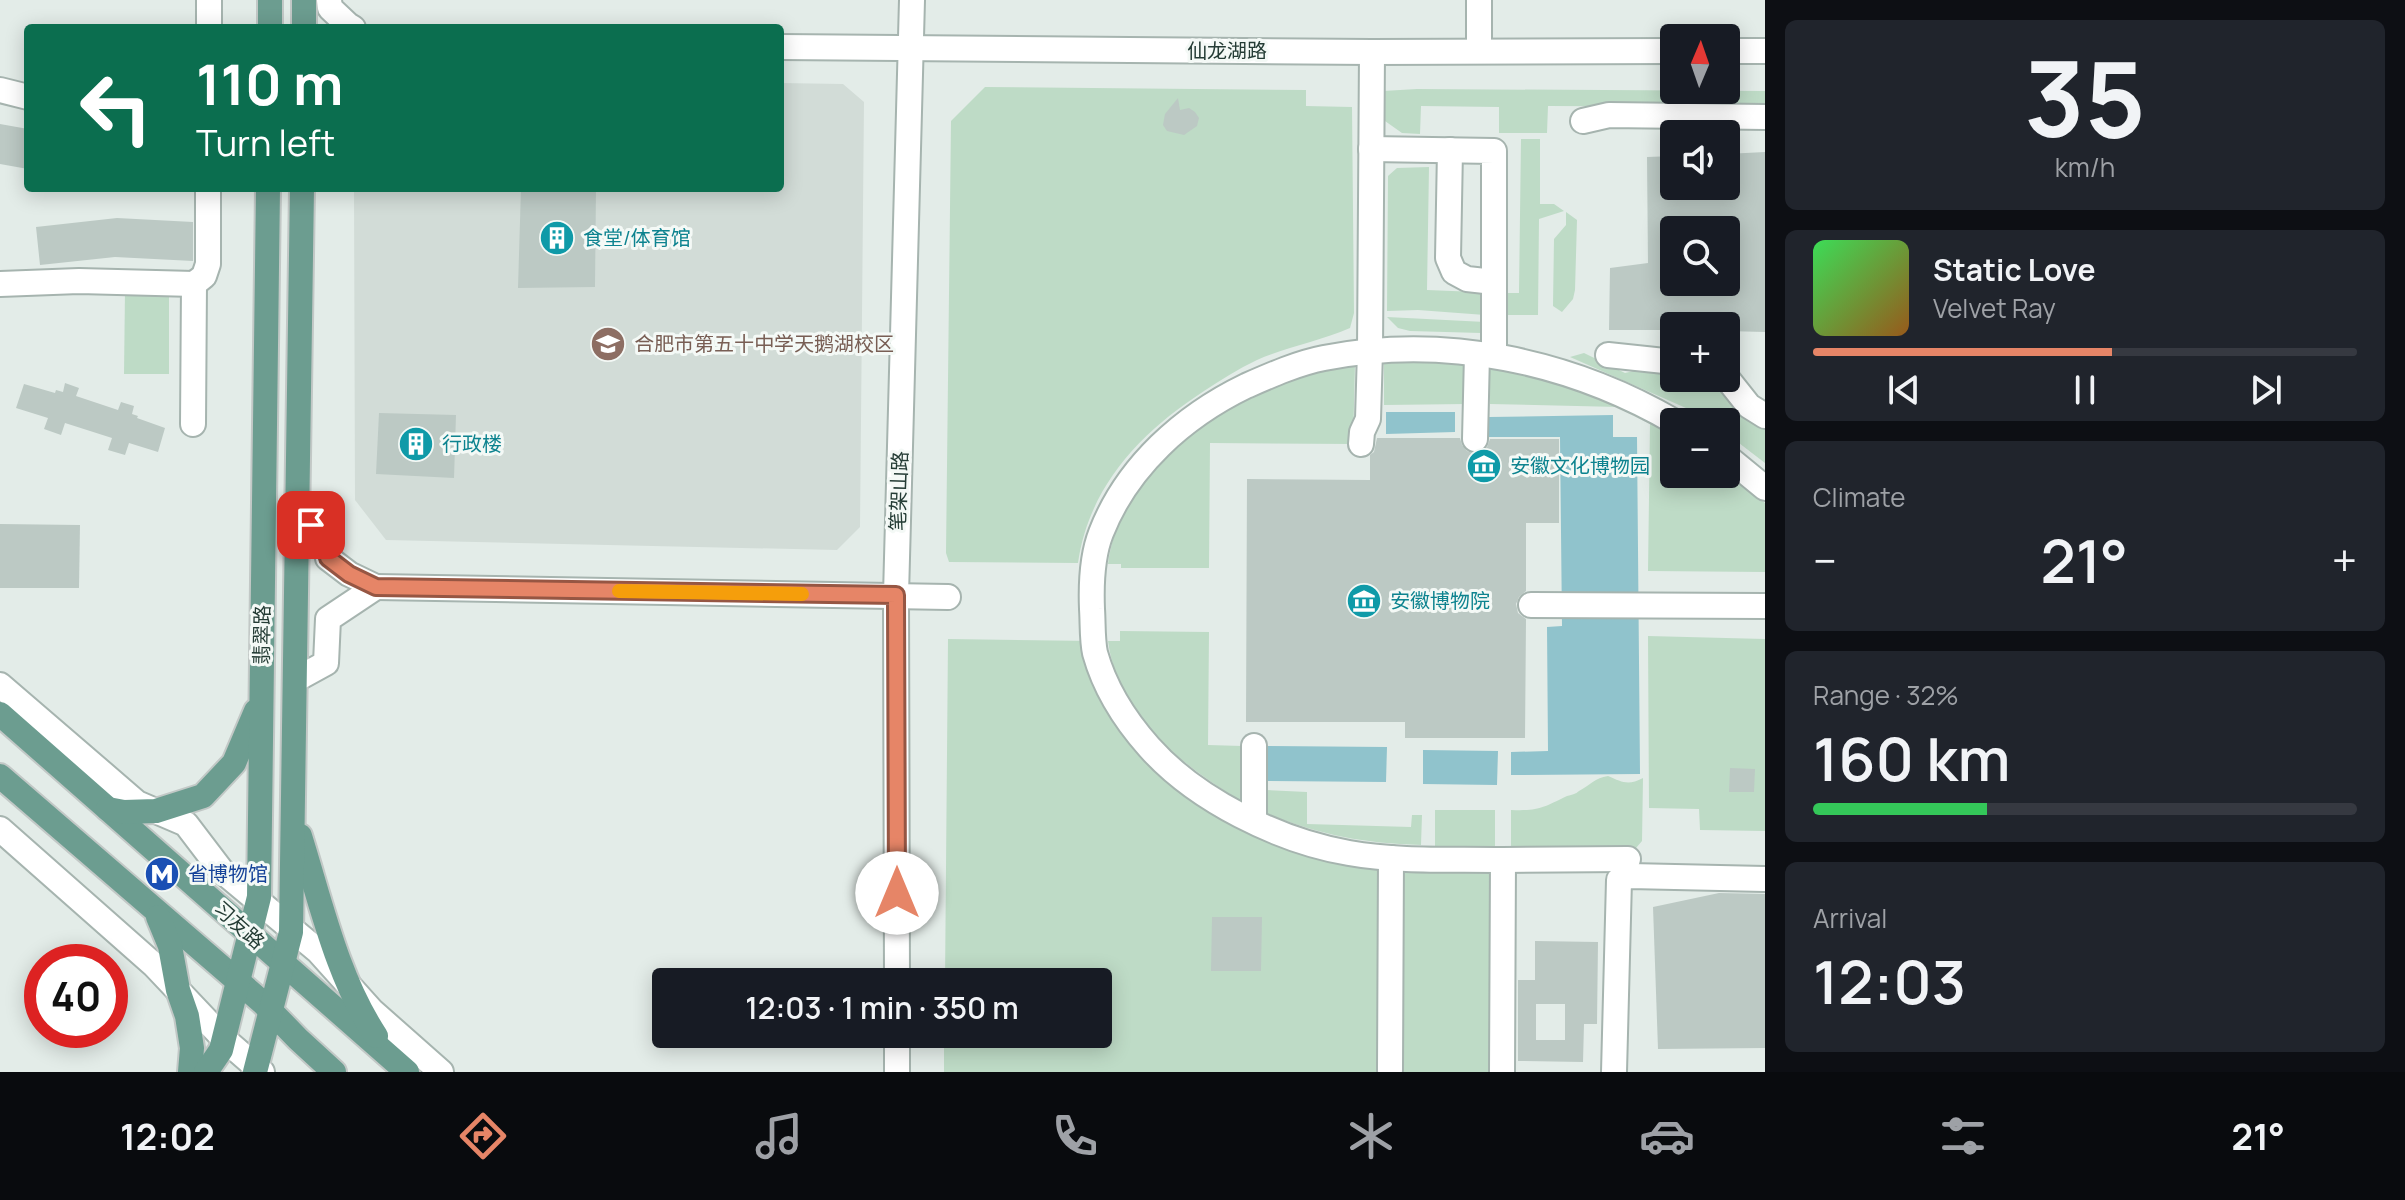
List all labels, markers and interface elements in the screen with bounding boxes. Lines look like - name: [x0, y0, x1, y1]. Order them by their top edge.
- north arrow: [1660, 24, 1740, 104]
- map controls: [1660, 24, 1740, 488]
- text: 35: [2024, 26, 2146, 168]
- street label: 仙龙湖路: [1187, 37, 1267, 64]
- text: 110 m: [196, 45, 343, 122]
- icon: left: [64, 56, 168, 160]
- text: Turn left: [196, 118, 335, 167]
- button: sound: [1660, 120, 1740, 200]
- text: km/h: [2055, 149, 2115, 185]
- button: search: [1660, 216, 1740, 296]
- building icon: 食堂/体育馆: [538, 219, 576, 257]
- place label: 食堂/体育馆: [583, 224, 691, 251]
- text: Static Love: [1933, 249, 2096, 290]
- text: Velvet Ray: [1933, 290, 2056, 326]
- button: +: [1660, 312, 1740, 392]
- school or university icon: 合肥市第五十中学天鹅湖校区: [589, 325, 627, 363]
- place label: 合肥市第五十中学天鹅湖校区: [634, 330, 894, 357]
- icon: previous: [1882, 368, 1926, 412]
- icon: pause: [2063, 368, 2107, 412]
- icon: next: [2244, 368, 2288, 412]
- button: −: [1660, 408, 1740, 488]
- building icon: 行政楼: [397, 425, 435, 463]
- place label: 行政楼: [442, 430, 502, 457]
- museum icon: 安徽文化博物园: [1465, 447, 1503, 485]
- street label: 笔架山路: [884, 451, 913, 531]
- place label: 安徽文化博物园: [1510, 452, 1650, 479]
- text: Climate: [1813, 479, 1905, 515]
- pin: [277, 491, 345, 559]
- icon: arrive: [289, 503, 333, 547]
- text: 21°: [2040, 519, 2128, 601]
- text: −: [1813, 530, 1837, 590]
- text: +: [2332, 530, 2357, 590]
- museum icon: 安徽博物院: [1345, 582, 1383, 620]
- place label: 安徽博物院: [1390, 587, 1490, 614]
- street label: 翡翠路: [247, 605, 276, 665]
- text: Range · 32%: [1813, 677, 1959, 713]
- text: 160 km: [1813, 717, 2011, 799]
- position arrow: [855, 851, 939, 935]
- metro station icon: 省博物馆: [143, 855, 181, 893]
- place label: 省博物馆: [188, 860, 268, 887]
- street label: 习友路: [208, 895, 271, 955]
- text: Arrival: [1813, 900, 1887, 936]
- text: 12:03: [1813, 940, 1966, 1022]
- speed limit sign: 40: [24, 944, 128, 1048]
- text: 12:03 · 1 min · 350 m: [745, 987, 1019, 1028]
- icon: directions: [455, 1108, 511, 1164]
- icon: music: [751, 1108, 807, 1164]
- icon: phone: [1047, 1108, 1103, 1164]
- icon: climate: [1343, 1108, 1399, 1164]
- icon: car: [1639, 1108, 1695, 1164]
- icon: filters: [1935, 1108, 1991, 1164]
- text: 12:02: [120, 1112, 215, 1161]
- text: 21°: [2231, 1112, 2285, 1161]

